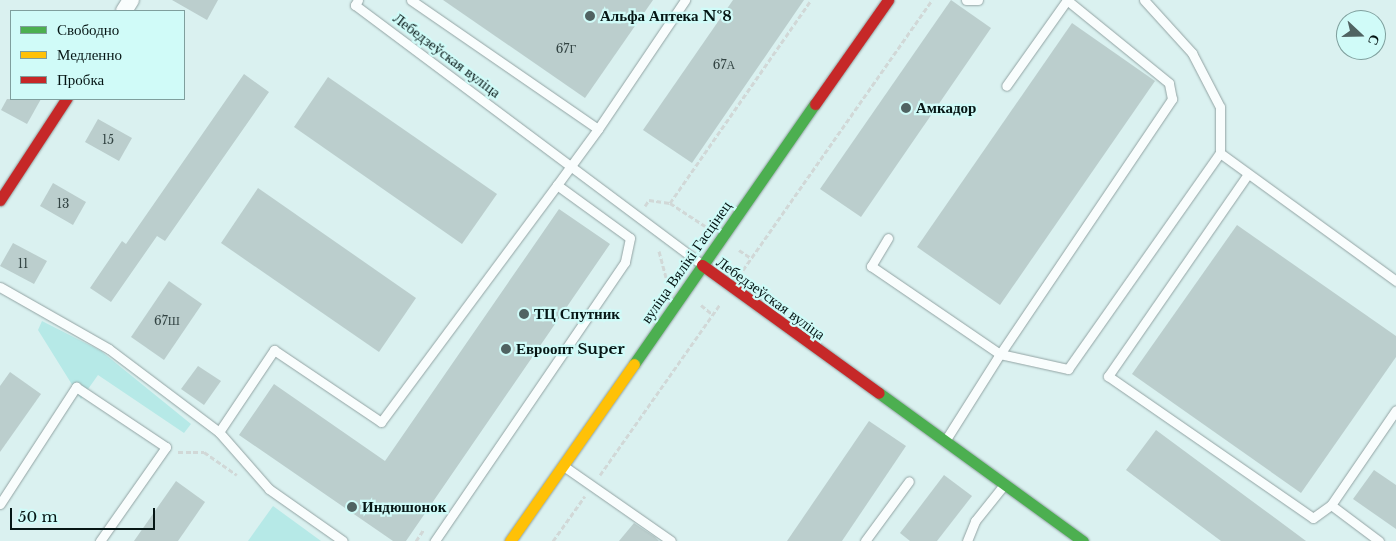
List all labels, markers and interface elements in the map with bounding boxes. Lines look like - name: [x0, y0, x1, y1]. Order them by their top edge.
- place label: Альфа Аптека №8: [600, 7, 732, 25]
- street label: Лебедзеўская вуліца: [390, 9, 504, 101]
- legend: [10, 10, 185, 100]
- marker: Альфа Аптека №8: [584, 10, 596, 22]
- north arrow: [1336, 10, 1386, 60]
- text: Свободно: [57, 20, 119, 39]
- text: С: [1364, 32, 1384, 48]
- house number: 67Г: [556, 42, 576, 56]
- text: Медленно: [57, 45, 122, 64]
- house number: 67А: [713, 58, 735, 72]
- text: Пробка: [57, 70, 104, 89]
- place label: Амкадор: [916, 99, 976, 117]
- marker: Амкадор: [900, 102, 912, 114]
- house number: 15: [102, 133, 114, 147]
- house number: 13: [57, 197, 69, 211]
- street label: вуліца Вялікі Гасцінец: [637, 197, 735, 327]
- street label: Лебедзеўская вуліца: [713, 253, 829, 343]
- house number: 11: [18, 257, 28, 271]
- place label: ТЦ Спутник: [534, 305, 620, 323]
- marker: ТЦ Спутник: [518, 308, 530, 320]
- house number: 67Ш: [154, 314, 180, 328]
- place label: Евроопт Super: [516, 340, 625, 358]
- marker: Евроопт Super: [500, 343, 512, 355]
- scale bar: [12, 498, 158, 530]
- place label: Индюшонок: [362, 498, 446, 516]
- marker: Индюшонок: [346, 501, 358, 513]
- text: 50 m: [18, 507, 58, 526]

